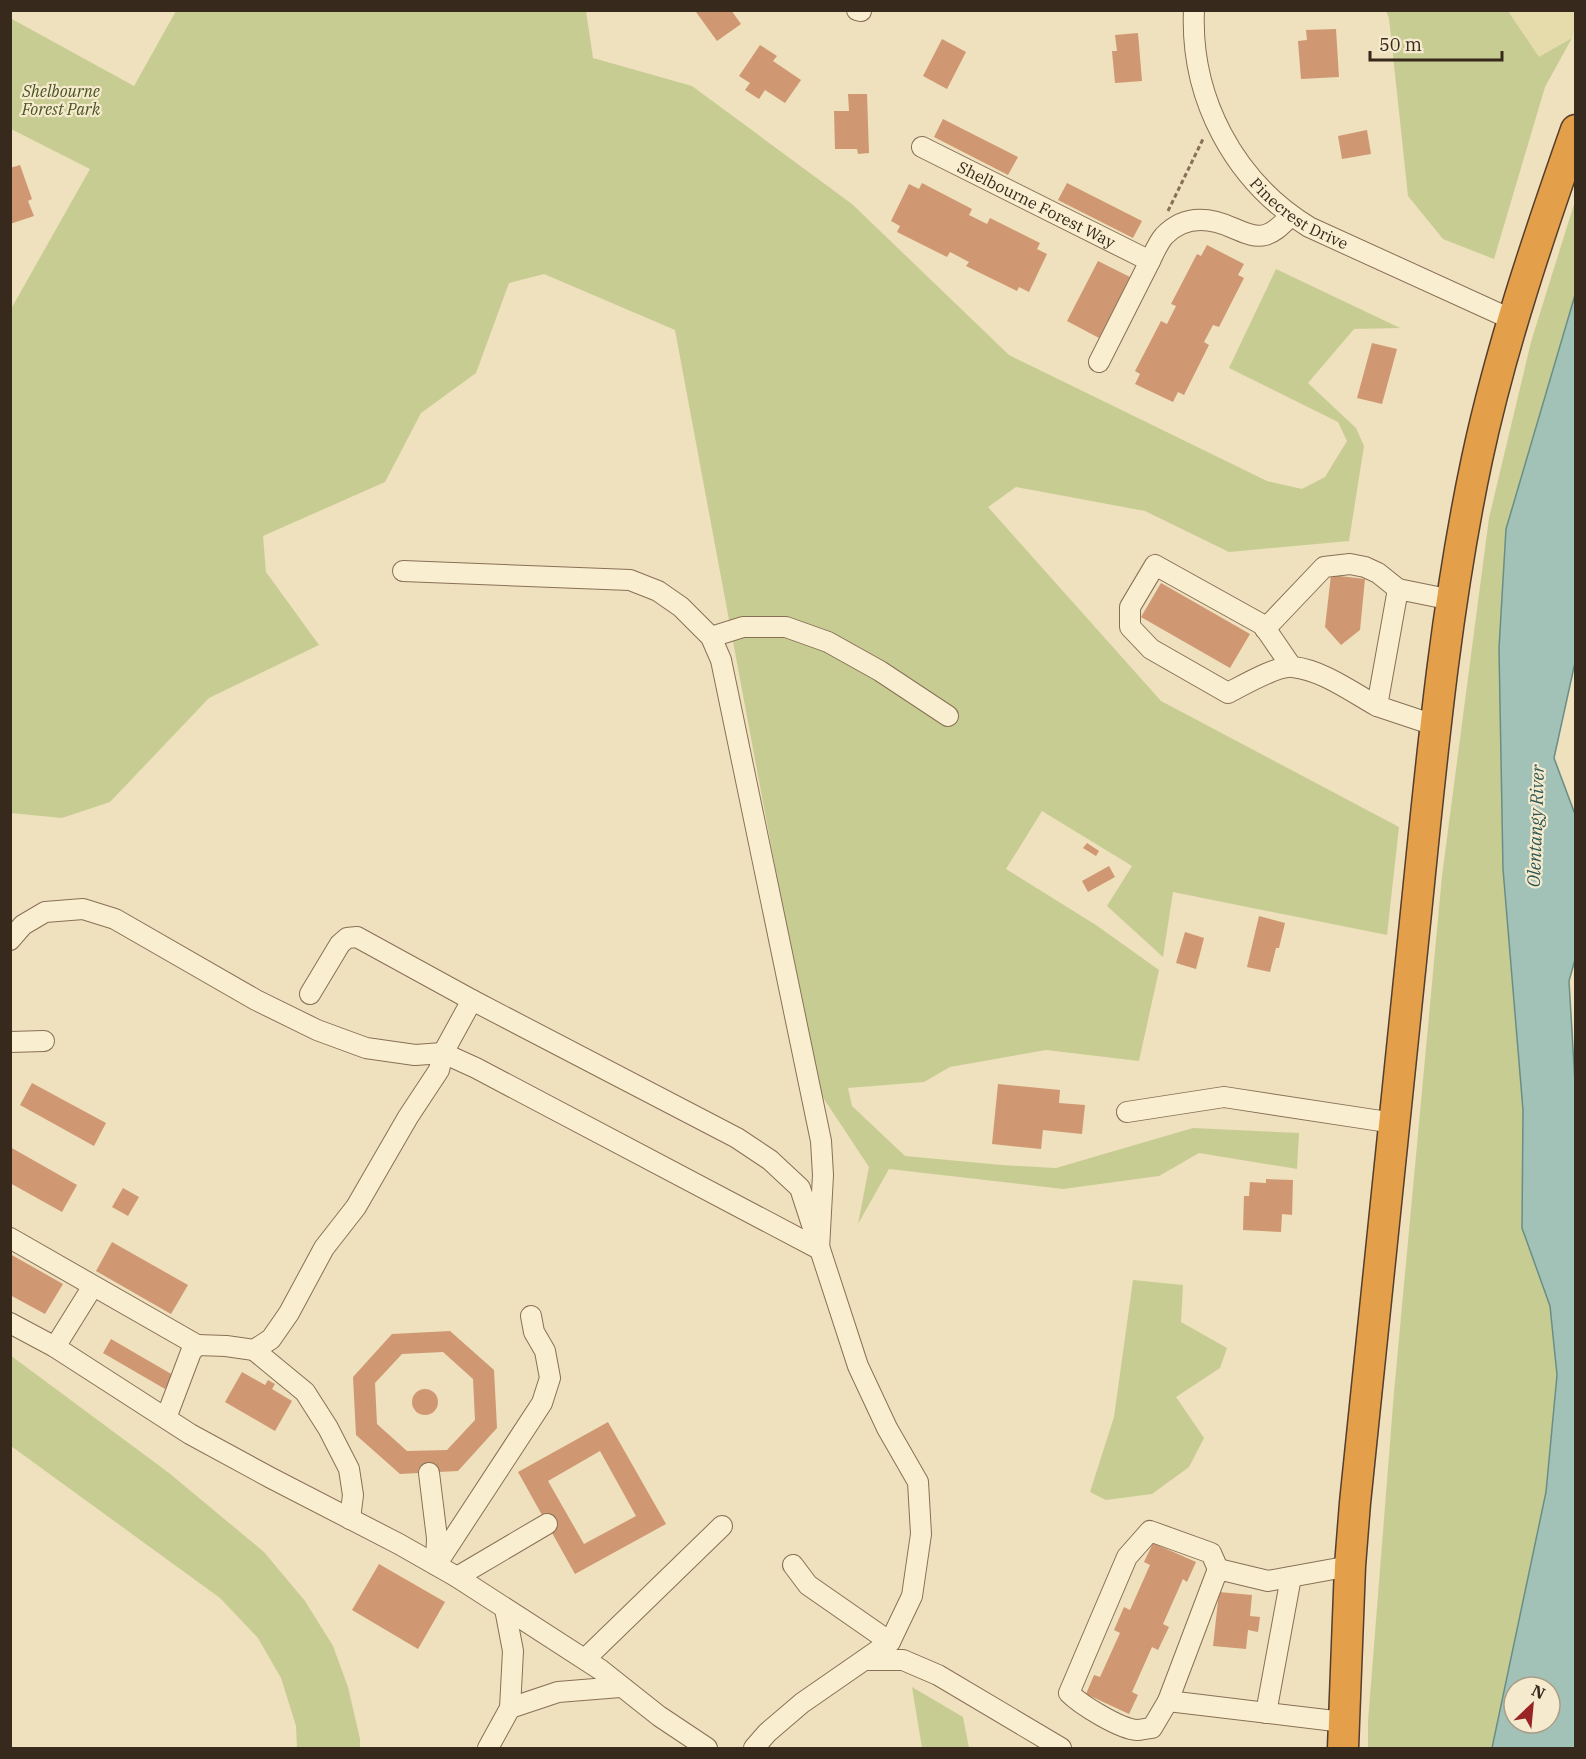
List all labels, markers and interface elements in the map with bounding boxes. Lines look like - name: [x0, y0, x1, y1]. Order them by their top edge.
- scale bar: [1370, 24, 1502, 62]
- text: 50 m: [1379, 33, 1422, 56]
- park label: Shelbourne Forest Park: [21, 81, 101, 119]
- street label: Shelbourne Forest Way: [954, 156, 1119, 252]
- street label: Pinecrest Drive: [1246, 173, 1351, 254]
- water label: Olentangy River: [1522, 763, 1549, 888]
- north arrow: [1502, 1675, 1562, 1735]
- text: N: [1529, 1680, 1549, 1703]

